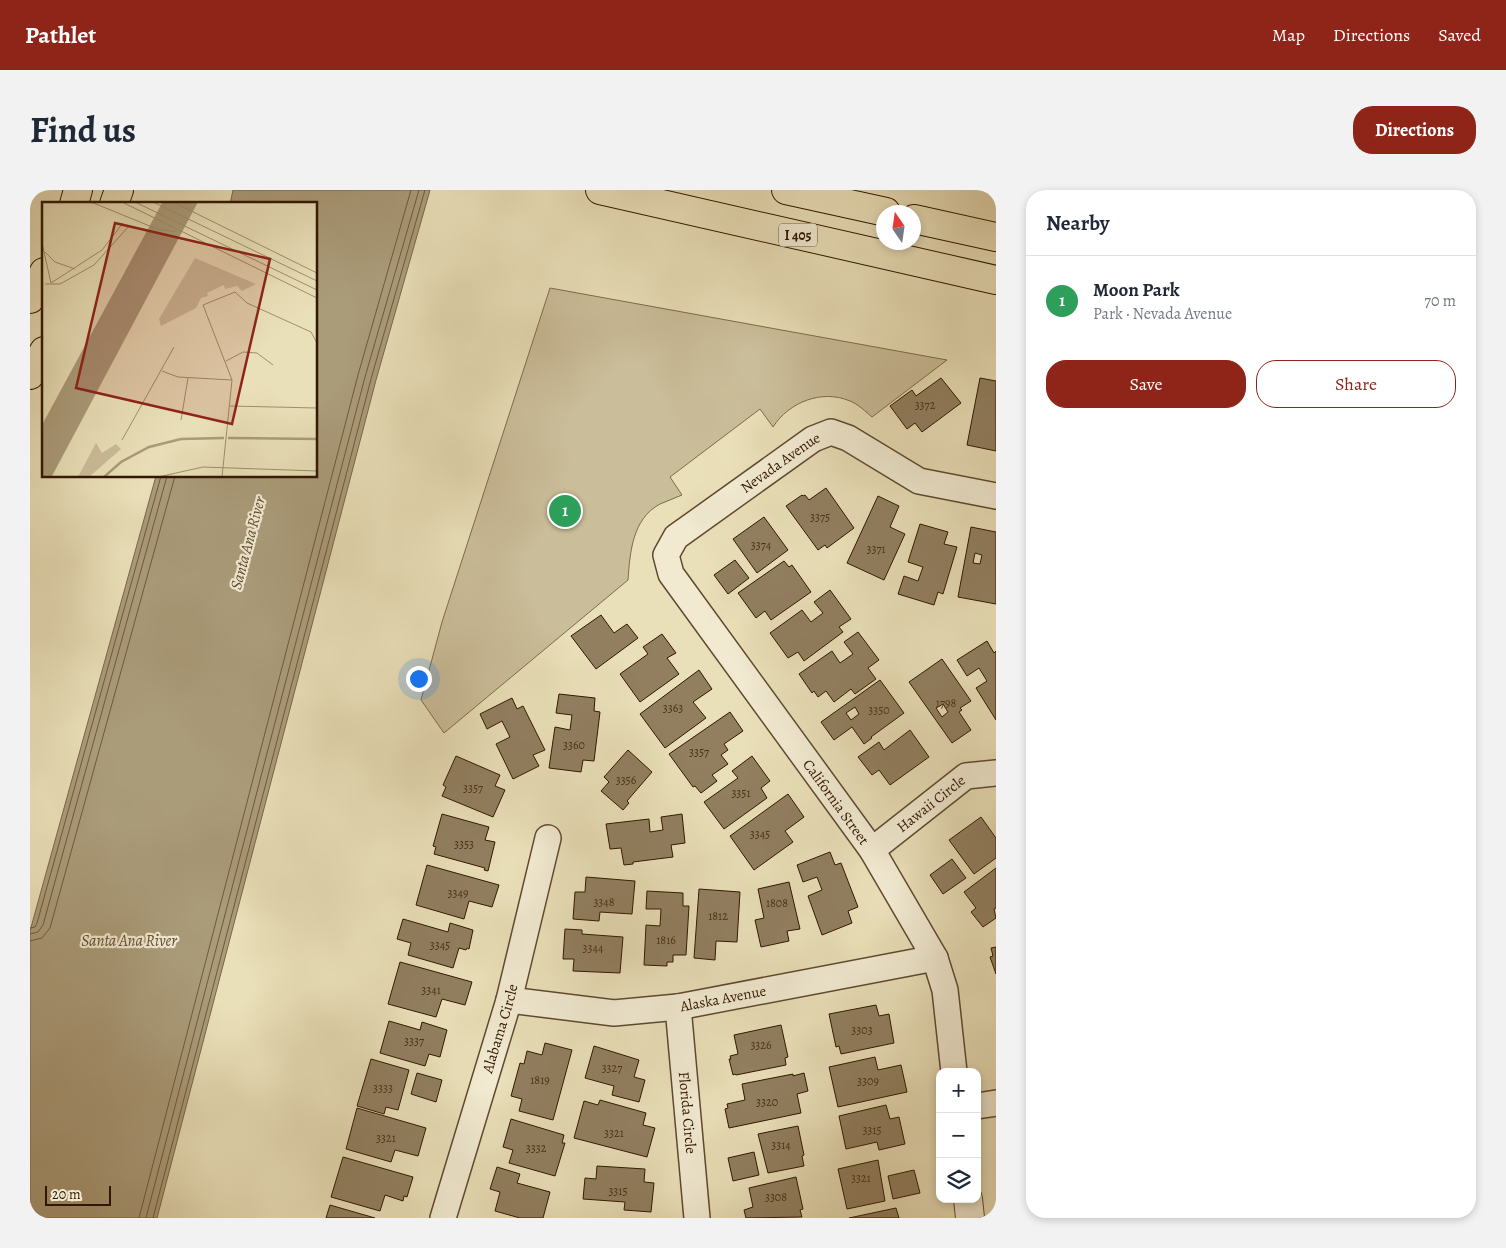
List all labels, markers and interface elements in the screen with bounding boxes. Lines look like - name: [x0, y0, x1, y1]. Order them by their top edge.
- text: Pathlet: [25, 19, 96, 51]
- text: Map: [1272, 23, 1305, 47]
- text: Directions: [1333, 23, 1410, 47]
- text: Saved: [1438, 23, 1481, 47]
- text: Find us: [30, 106, 136, 154]
- button: Directions: [1353, 106, 1476, 154]
- inset map: [42, 202, 318, 478]
- north arrow: [876, 205, 921, 250]
- text: Nearby: [1046, 209, 1109, 237]
- road number: I 405: [779, 224, 817, 246]
- text: Moon Park: [1093, 277, 1179, 303]
- text: 1: [1059, 290, 1065, 312]
- text: 70 m: [1424, 290, 1456, 312]
- text: Park · Nevada Avenue: [1093, 303, 1232, 325]
- button: Save: [1046, 360, 1246, 408]
- button: Share: [1256, 360, 1456, 408]
- house number: 3372: [915, 397, 936, 413]
- street label: Nevada Avenue: [737, 427, 823, 498]
- pin: 1: [549, 492, 581, 530]
- water label: Santa Ana River: [225, 494, 271, 592]
- house number: 3375: [810, 509, 830, 525]
- house number: 3374: [751, 537, 772, 553]
- house number: 3371: [866, 541, 886, 557]
- your location: [406, 666, 432, 692]
- house number: 1798: [936, 695, 956, 711]
- house number: 3363: [663, 700, 683, 716]
- house number: 3350: [868, 702, 890, 718]
- house number: 3360: [563, 737, 585, 753]
- house number: 3357: [689, 744, 710, 760]
- street label: California Street: [798, 755, 874, 849]
- street label: Hawaii Circle: [892, 770, 970, 837]
- house number: 3356: [616, 772, 637, 788]
- house number: 3357: [463, 780, 484, 796]
- house number: 3351: [731, 785, 751, 801]
- house number: 3345: [750, 826, 770, 842]
- house number: 3353: [454, 836, 474, 852]
- house number: 3349: [448, 885, 468, 901]
- house number: 3348: [593, 894, 615, 910]
- house number: 1808: [766, 895, 788, 911]
- house number: 1812: [708, 908, 728, 924]
- water label: Santa Ana River: [81, 930, 177, 952]
- house number: 1816: [656, 932, 676, 948]
- house number: 3345: [430, 937, 450, 953]
- house number: 3344: [583, 940, 604, 956]
- street label: Alaska Avenue: [677, 980, 768, 1017]
- house number: 3341: [421, 982, 441, 998]
- street label: Alabama Circle: [477, 982, 523, 1076]
- house number: 3303: [851, 1022, 873, 1038]
- house number: 3337: [404, 1033, 425, 1049]
- house number: 3326: [750, 1037, 772, 1053]
- house number: 3327: [602, 1060, 623, 1076]
- map controls: [936, 1068, 981, 1203]
- button: +: [936, 1068, 981, 1113]
- street label: Florida Circle: [674, 1071, 701, 1155]
- house number: 1819: [530, 1072, 550, 1088]
- house number: 3309: [857, 1073, 879, 1089]
- house number: 3333: [373, 1080, 393, 1096]
- house number: 3320: [756, 1094, 778, 1110]
- button: −: [936, 1113, 981, 1158]
- house number: 3315: [862, 1122, 882, 1138]
- house number: 3321: [604, 1125, 624, 1141]
- house number: 3321: [376, 1130, 396, 1146]
- house number: 3314: [771, 1137, 791, 1153]
- house number: 3332: [526, 1140, 547, 1156]
- button: layers: [936, 1158, 981, 1203]
- house number: 3321: [851, 1170, 871, 1186]
- scale bar: [45, 1183, 111, 1206]
- house number: 3315: [608, 1183, 628, 1199]
- text: 20 m: [52, 1185, 81, 1204]
- house number: 3308: [765, 1189, 787, 1205]

